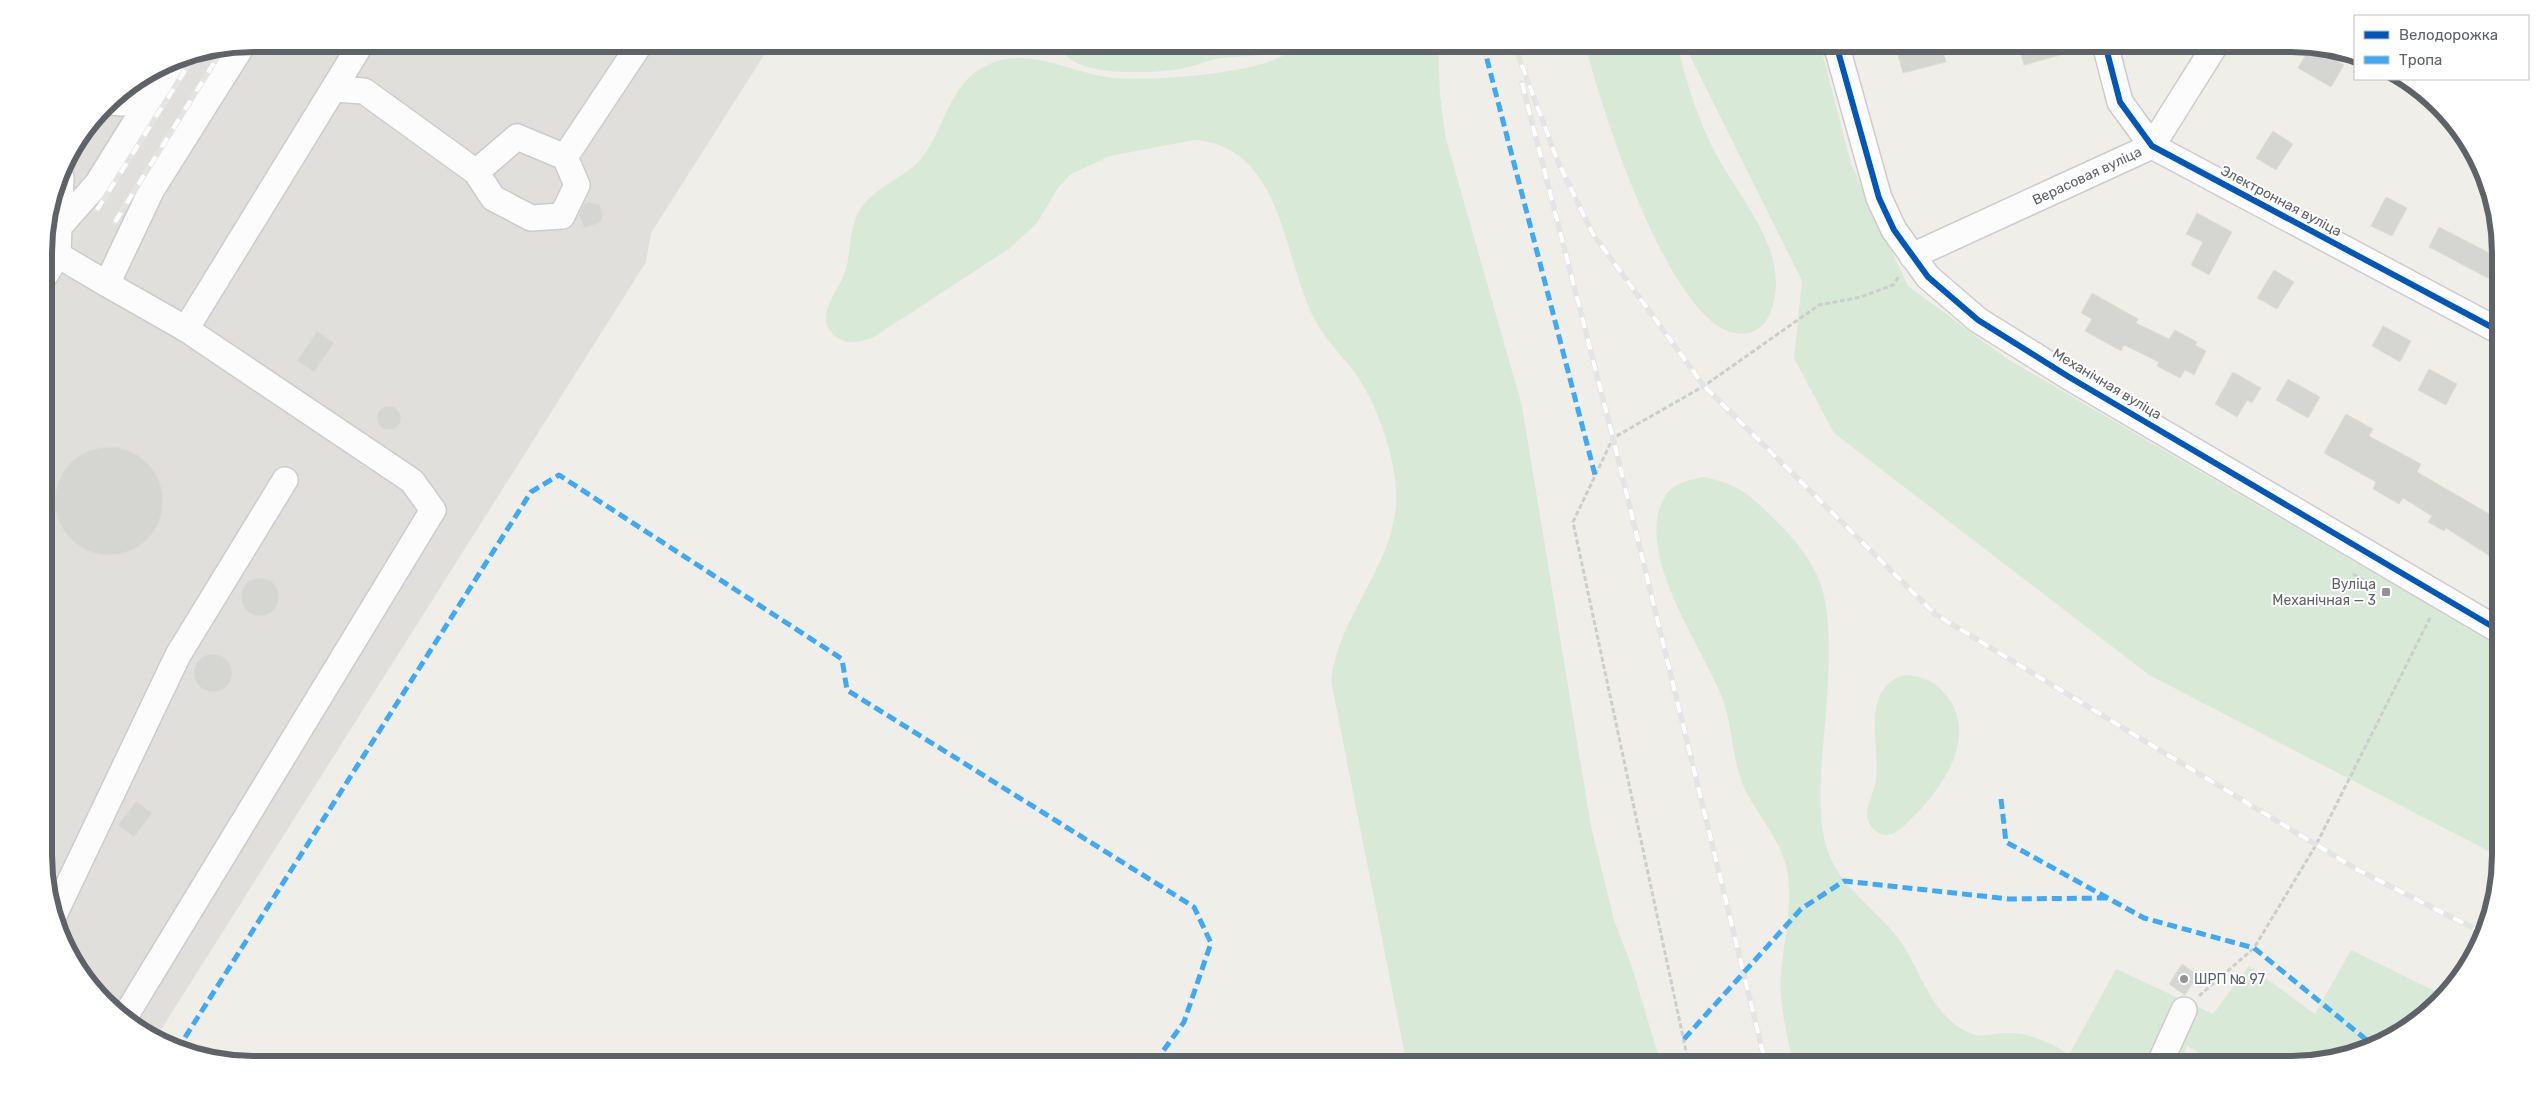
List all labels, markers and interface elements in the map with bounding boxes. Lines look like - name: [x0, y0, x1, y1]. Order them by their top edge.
- legend: [2354, 15, 2529, 80]
- text: Велодорожка: [2399, 26, 2498, 44]
- text: Тропа: [2399, 51, 2442, 69]
- street label: Верасовая вуліца: [2030, 143, 2144, 209]
- street label: Электронная вуліца: [2218, 162, 2344, 240]
- street label: Механічная вуліца: [2049, 345, 2165, 423]
- place label: Вуліца Механічная — 3: [2272, 576, 2376, 609]
- marker: Вуліца Механічная — 3: [2380, 586, 2392, 598]
- place label: ШРП № 97: [2194, 971, 2265, 988]
- marker: ШРП № 97: [2178, 973, 2190, 985]

